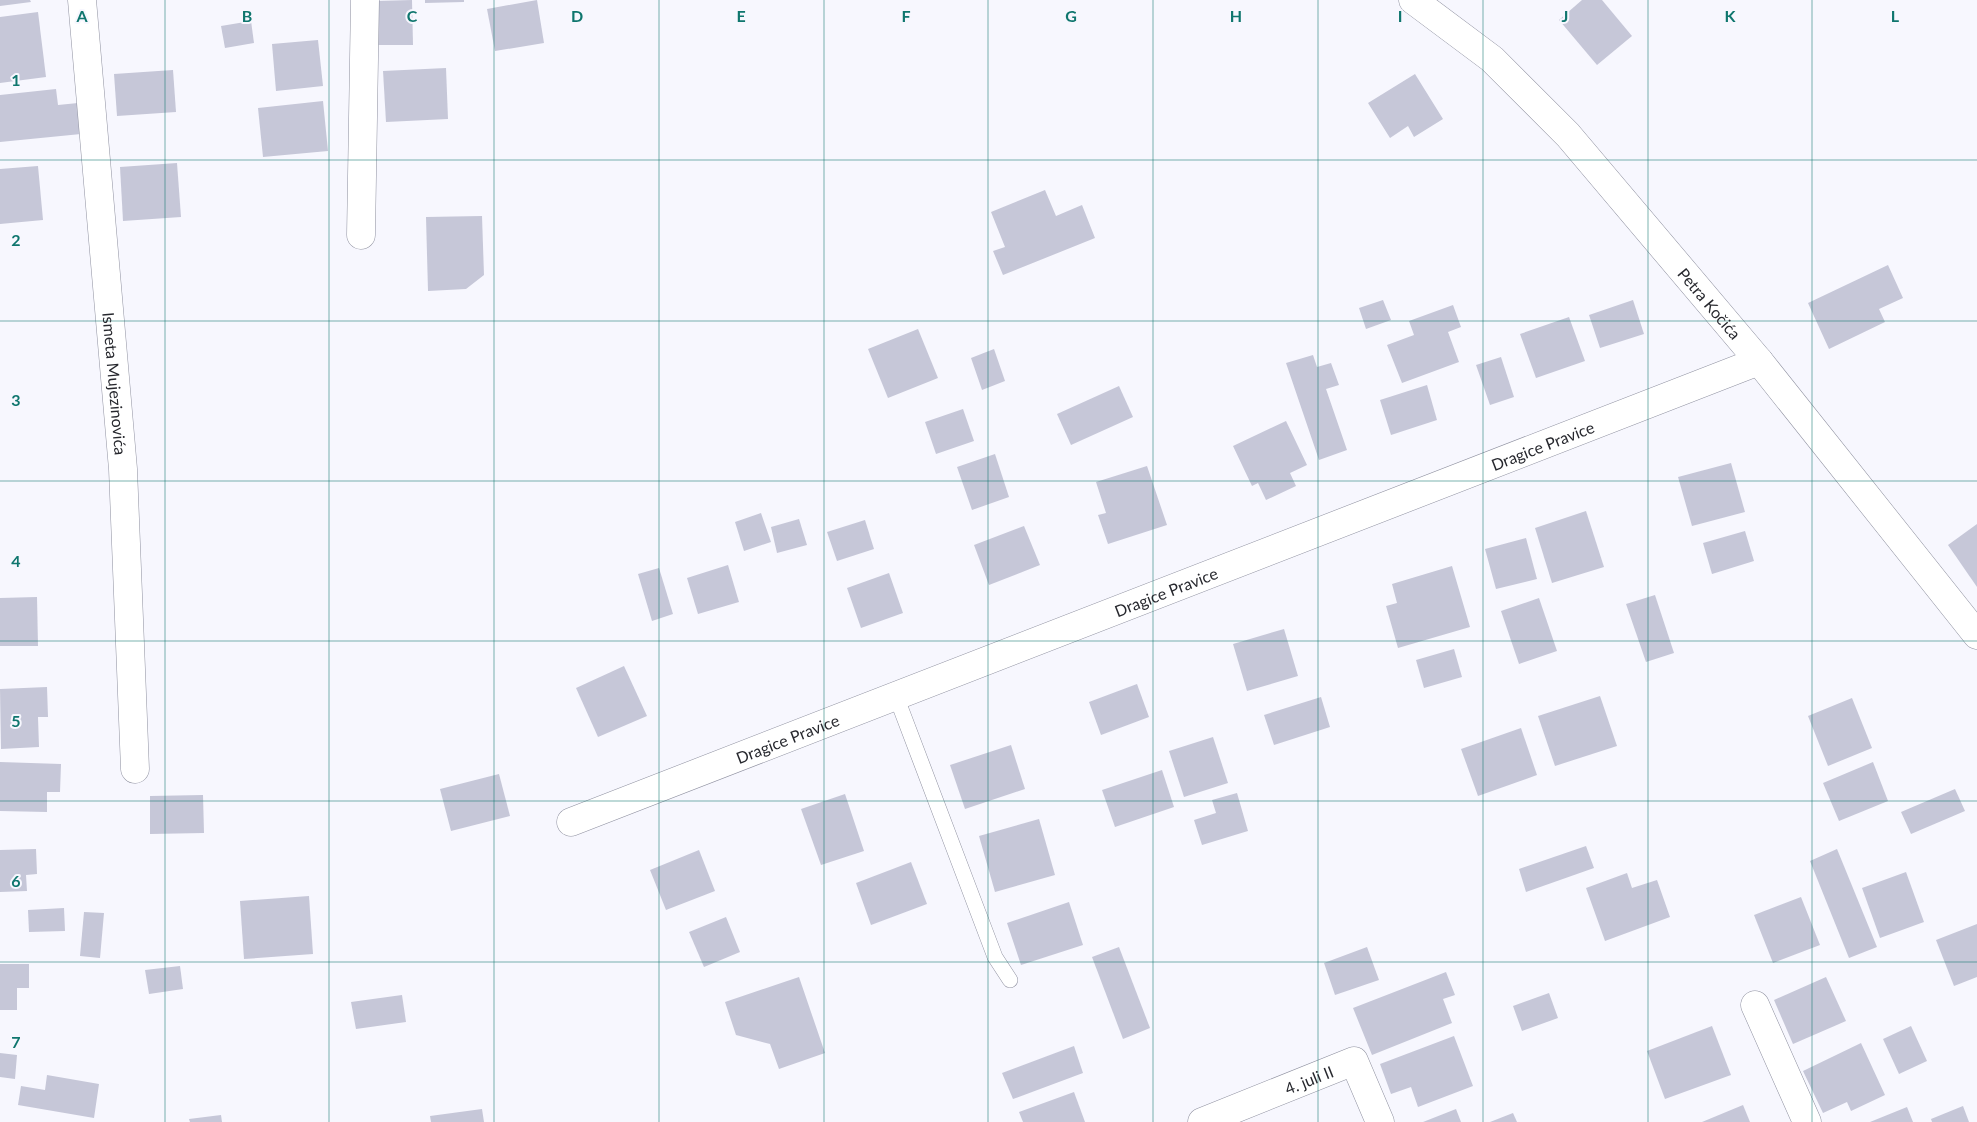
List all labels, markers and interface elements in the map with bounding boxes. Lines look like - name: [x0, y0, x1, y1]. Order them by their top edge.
- text: A: [75, 6, 88, 25]
- text: B: [242, 6, 252, 25]
- text: C: [407, 6, 418, 25]
- text: D: [571, 6, 583, 25]
- text: E: [736, 6, 746, 25]
- text: F: [901, 6, 911, 25]
- text: G: [1065, 6, 1077, 25]
- text: H: [1230, 6, 1242, 25]
- text: I: [1398, 6, 1402, 25]
- text: J: [1562, 6, 1568, 25]
- text: K: [1725, 6, 1737, 25]
- text: L: [1891, 6, 1900, 25]
- text: 1: [11, 70, 21, 89]
- text: 2: [11, 230, 21, 249]
- street label: Petra Kočića: [1675, 264, 1745, 342]
- street label: Ismeta Mujezinovića: [100, 311, 131, 456]
- text: 3: [11, 390, 21, 409]
- street label: Dragice Pravice: [1488, 416, 1597, 474]
- text: 4: [11, 551, 21, 570]
- street label: Dragice Pravice: [1112, 563, 1220, 620]
- street label: Dragice Pravice: [733, 710, 841, 767]
- text: 5: [11, 711, 21, 730]
- text: 6: [11, 871, 21, 890]
- text: 7: [11, 1032, 21, 1051]
- street label: 4. juli II: [1282, 1061, 1336, 1097]

